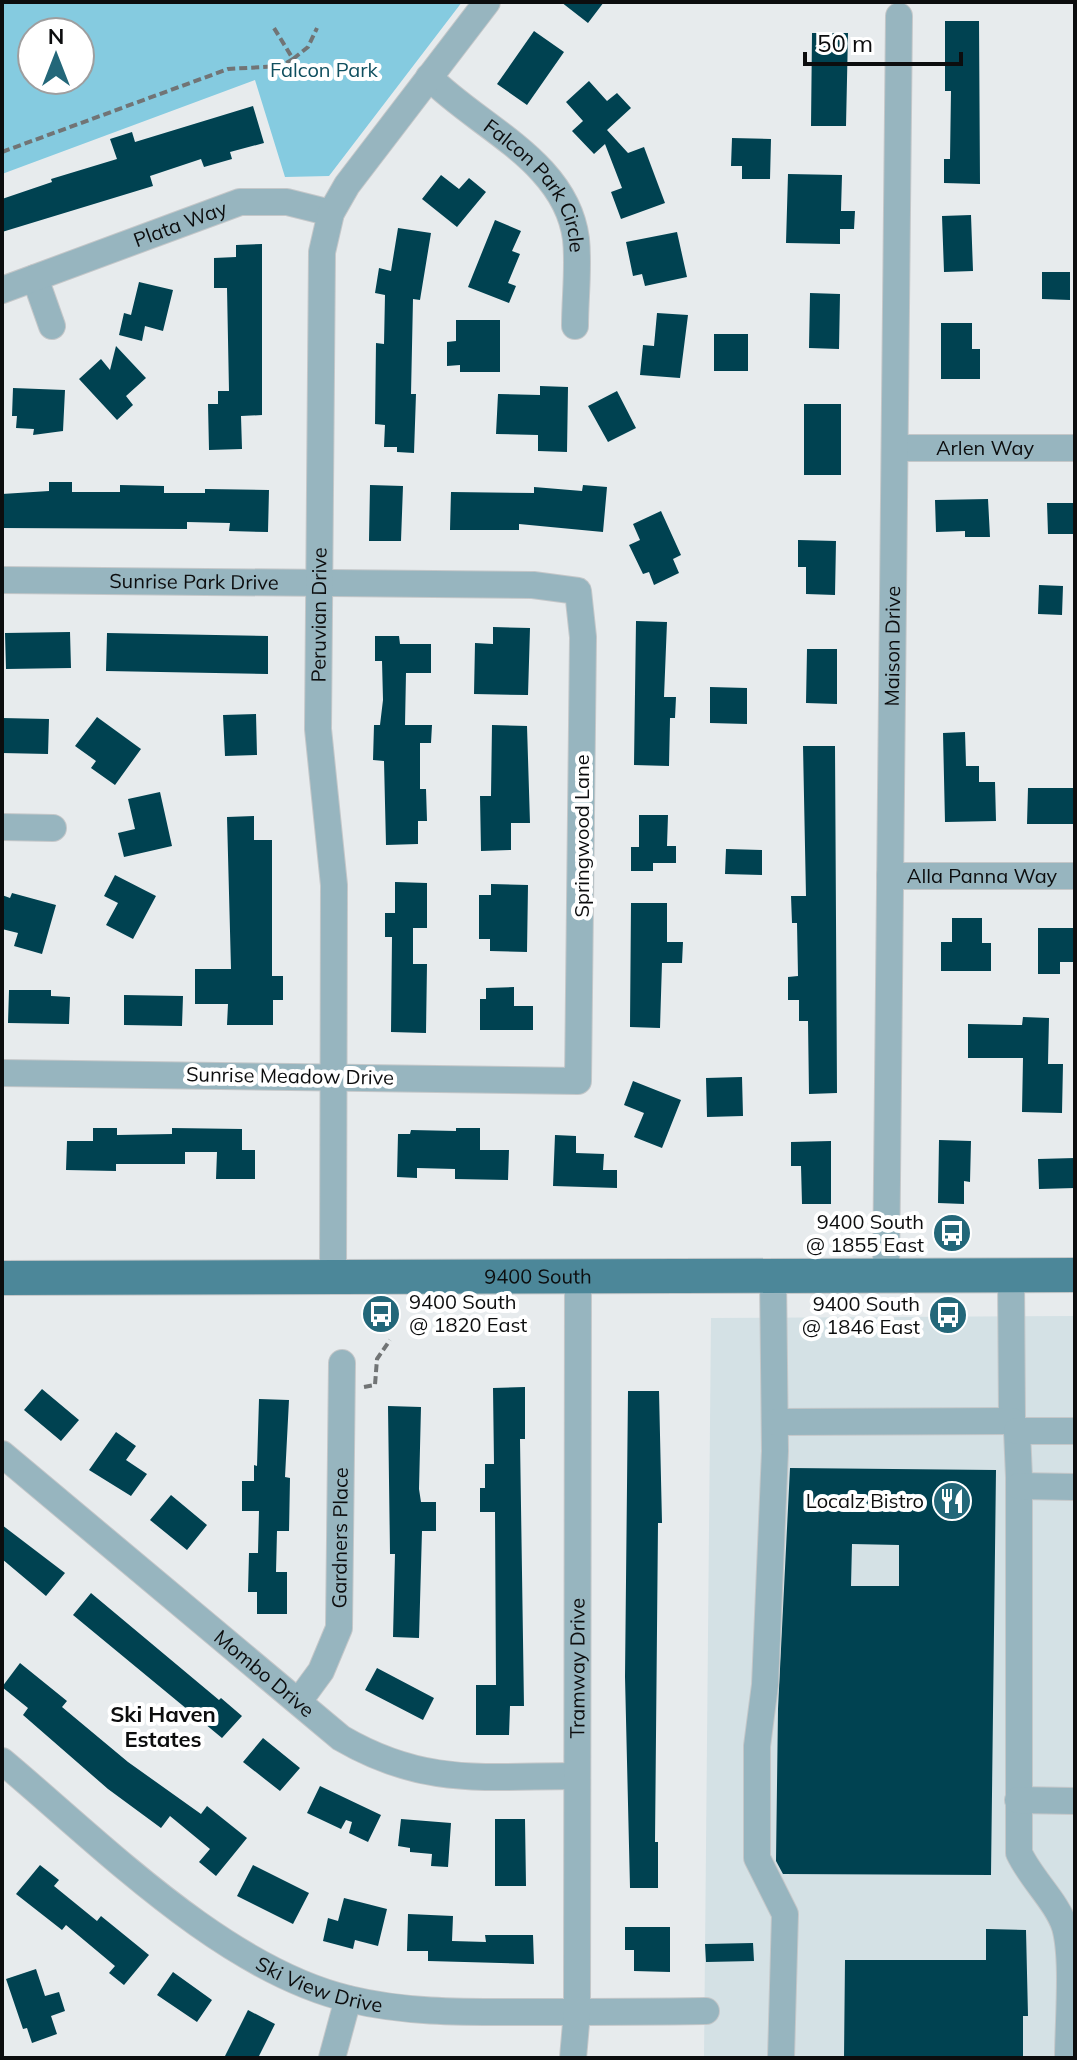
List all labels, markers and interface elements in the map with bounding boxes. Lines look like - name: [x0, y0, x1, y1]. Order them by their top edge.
- north arrow: [16, 16, 96, 96]
- scale bar: [805, 16, 961, 66]
- text: N: [48, 22, 64, 50]
- text: 50 m: [817, 28, 873, 58]
- park label: Falcon Park: [270, 57, 379, 82]
- street label: Falcon Park Circle: [479, 113, 590, 253]
- street label: Plata Way: [130, 195, 231, 252]
- street label: Arlen Way: [936, 435, 1034, 460]
- street label: Peruvian Drive: [305, 547, 332, 682]
- street label: Sunrise Park Drive: [109, 568, 279, 595]
- street label: Maison Drive: [879, 586, 905, 706]
- street label: Springwood Lane: [569, 754, 594, 918]
- street label: Alla Panna Way: [907, 863, 1058, 888]
- street label: Sunrise Meadow Drive: [186, 1061, 394, 1090]
- place label: 9400 South @ 1855 East: [806, 1209, 924, 1257]
- bus stop icon: 9400 South @ 1855 East: [931, 1212, 973, 1254]
- street label: 9400 South: [484, 1263, 592, 1289]
- place label: 9400 South @ 1820 East: [409, 1289, 527, 1337]
- place label: 9400 South @ 1846 East: [802, 1291, 920, 1339]
- bus stop icon: 9400 South @ 1820 East: [360, 1293, 402, 1335]
- bus stop icon: 9400 South @ 1846 East: [927, 1294, 969, 1336]
- street label: Gardners Place: [326, 1467, 353, 1609]
- restaurant icon: Localz Bistro: [931, 1480, 973, 1522]
- place label: Localz Bistro: [806, 1488, 924, 1513]
- street label: Tramway Drive: [564, 1598, 590, 1738]
- street label: Mombo Drive: [209, 1624, 320, 1722]
- district label: Ski Haven Estates: [110, 1700, 216, 1753]
- street label: Ski View Drive: [252, 1950, 384, 2017]

